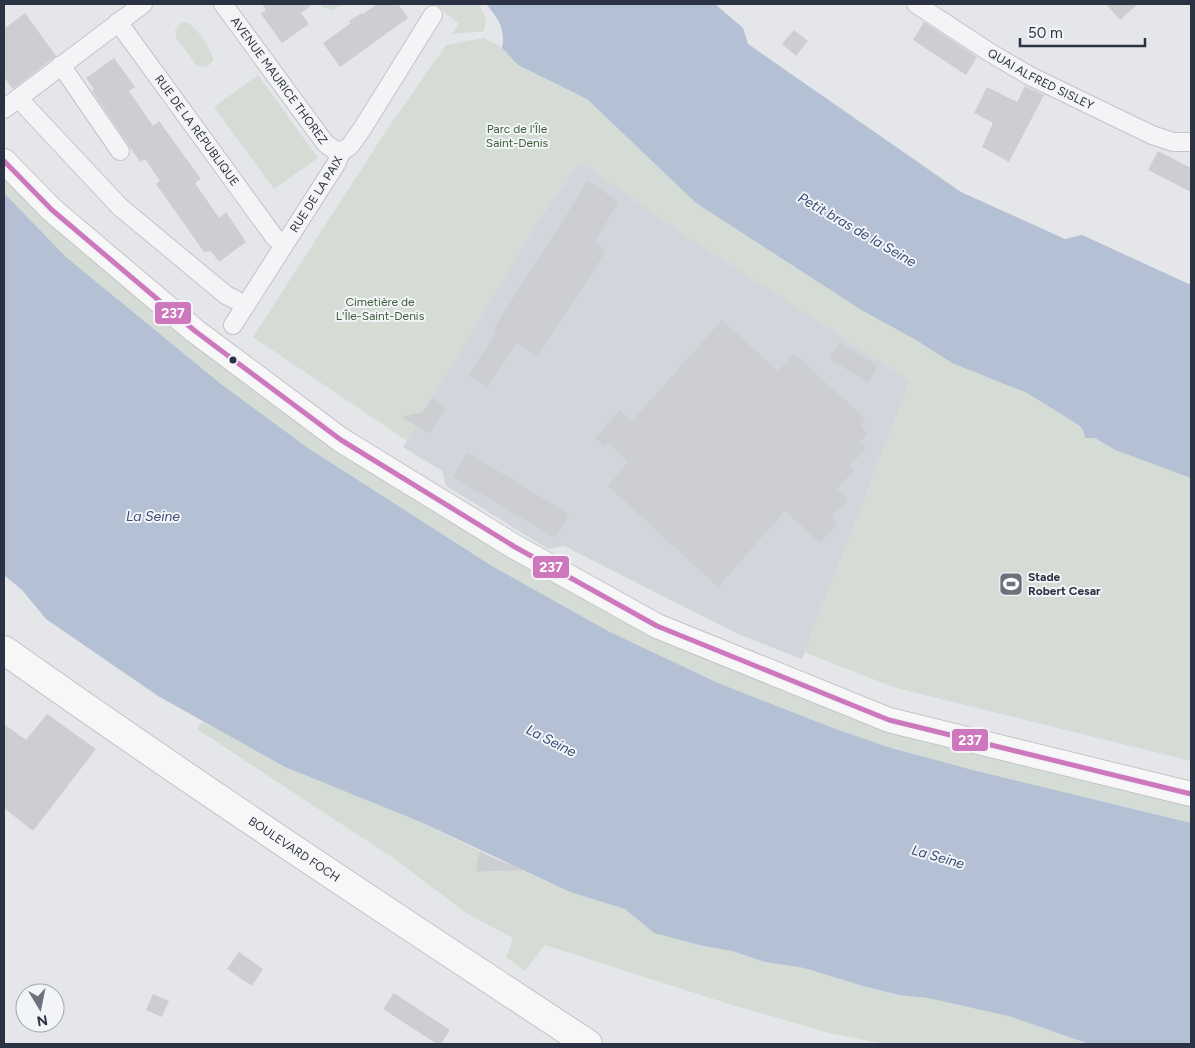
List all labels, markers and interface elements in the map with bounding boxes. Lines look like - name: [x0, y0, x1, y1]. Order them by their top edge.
- street label: AVENUE MAURICE THOREZ: [228, 14, 331, 147]
- scale bar: [1020, 15, 1145, 47]
- text: 50 m: [1028, 24, 1063, 42]
- street label: QUAI ALFRED SISLEY: [985, 46, 1097, 113]
- street label: RUE DE LA RÉPUBLIQUE: [152, 72, 242, 189]
- park label: Parc de l'Île Saint-Denis: [486, 122, 549, 150]
- street label: RUE DE LA PAIX: [287, 154, 346, 235]
- water label: Petit bras de la Seine: [795, 189, 919, 271]
- park label: Cimetière de L'Île-Saint-Denis: [336, 295, 425, 323]
- line badge: 237: [154, 301, 192, 325]
- text: 237: [161, 305, 185, 322]
- unlabelled marker: [228, 355, 238, 365]
- water label: La Seine: [126, 508, 180, 525]
- line badge: 237: [532, 555, 570, 579]
- text: 237: [539, 559, 563, 576]
- place label: Stade Robert Cesar: [1028, 570, 1101, 598]
- sports icon: Stade Robert Cesar: [998, 571, 1024, 597]
- water label: La Seine: [523, 721, 579, 761]
- line badge: 237: [951, 728, 989, 752]
- text: 237: [958, 732, 982, 749]
- street label: BOULEVARD FOCH: [246, 814, 342, 885]
- water label: La Seine: [910, 841, 967, 873]
- north arrow: [15, 983, 65, 1033]
- text: N: [35, 1011, 49, 1030]

